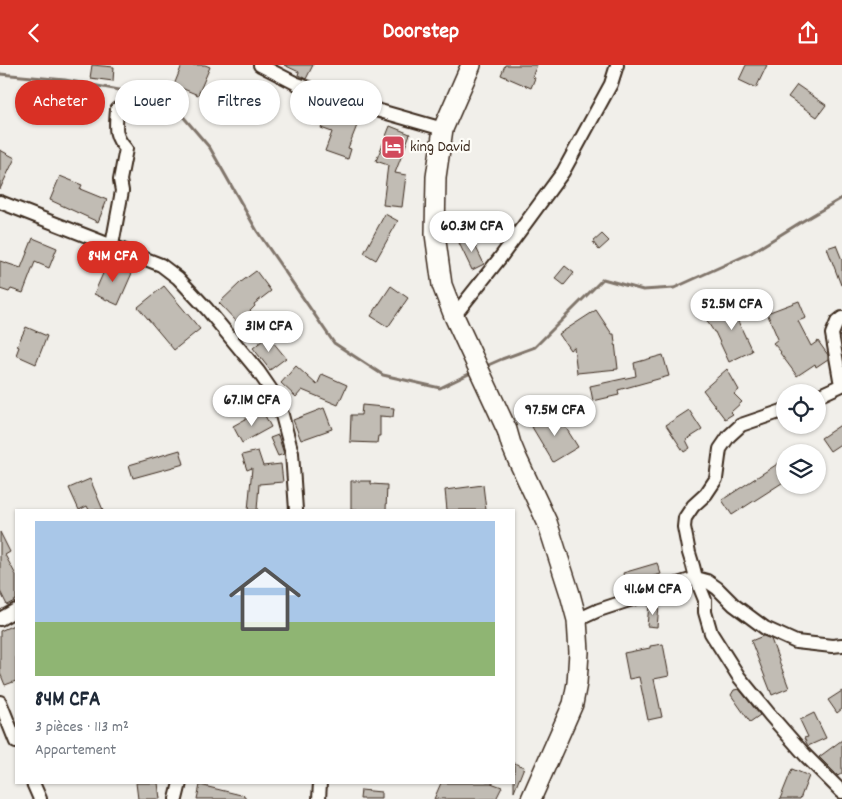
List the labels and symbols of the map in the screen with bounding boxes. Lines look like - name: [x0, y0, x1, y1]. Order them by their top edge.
- hotel icon: king David: [380, 134, 406, 160]
- place label: king David: [410, 136, 470, 159]
- pin: 60.3M CFA: [415, 211, 529, 253]
- pin: 84M CFA: [67, 241, 159, 283]
- pin: 52.5M CFA: [675, 289, 789, 331]
- pin: 31M CFA: [223, 311, 315, 353]
- pin: 67.1M CFA: [195, 385, 309, 427]
- pin: 97.5M CFA: [498, 395, 612, 437]
- pin: 41.6M CFA: [596, 573, 710, 616]

